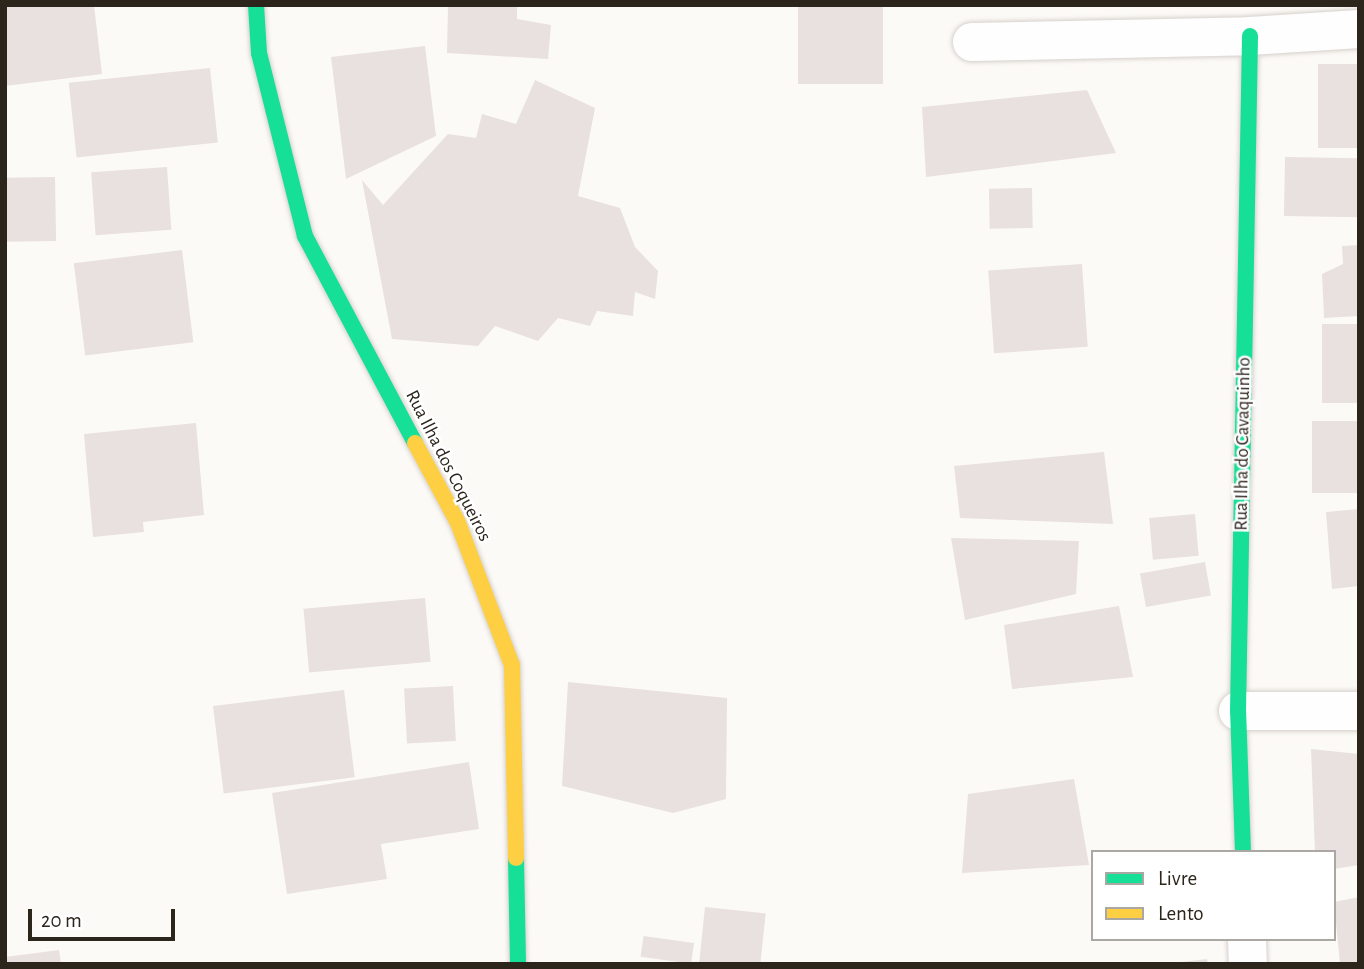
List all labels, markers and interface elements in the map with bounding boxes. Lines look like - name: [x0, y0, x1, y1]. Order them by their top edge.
- street label: Rua Ilha do Cavaquinho: [1230, 357, 1256, 531]
- street label: Rua Ilha dos Coqueiros: [400, 387, 496, 545]
- legend: [1091, 850, 1336, 941]
- text: Livre: [1158, 868, 1197, 889]
- scale bar: [32, 895, 178, 939]
- text: Lento: [1158, 903, 1204, 924]
- text: 20 m: [41, 910, 82, 931]

